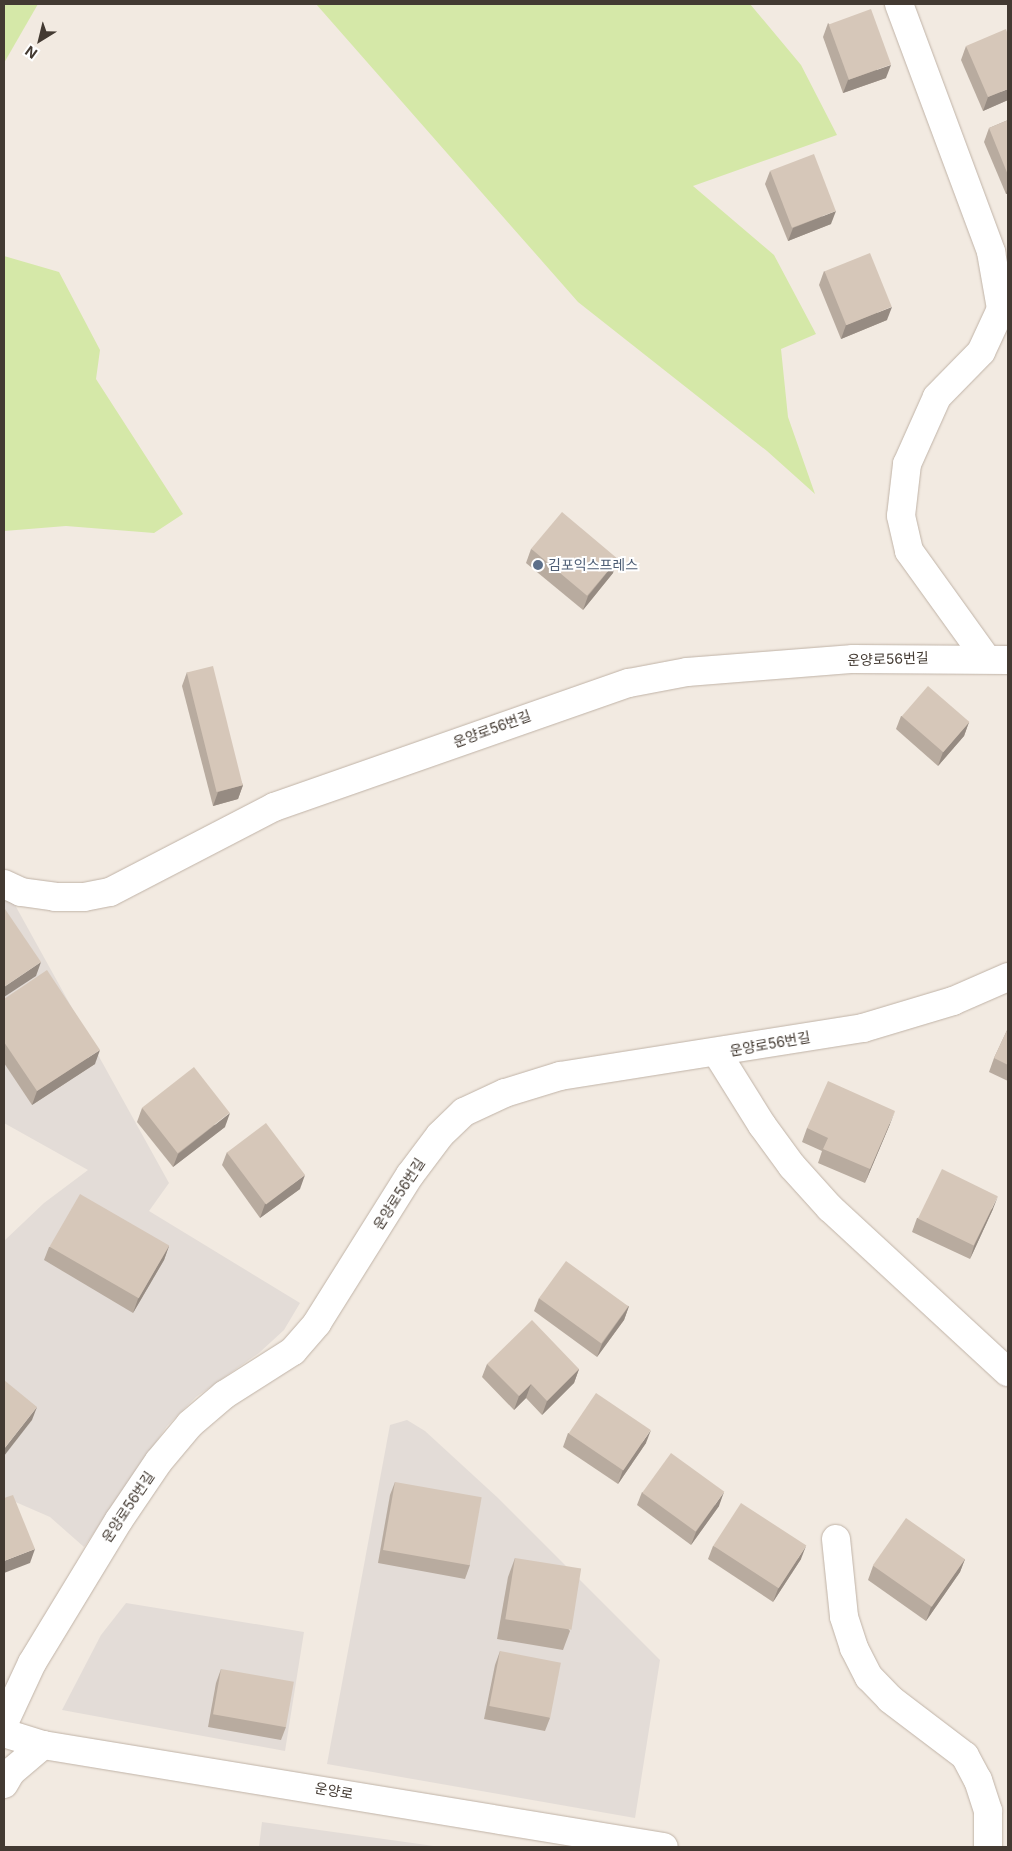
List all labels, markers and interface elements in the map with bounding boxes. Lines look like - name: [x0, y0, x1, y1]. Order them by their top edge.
- north arrow: [15, 15, 65, 65]
- text: N: [22, 43, 40, 63]
- place label: 김포익스프레스: [548, 557, 638, 573]
- marker: 김포익스프레스: [532, 559, 544, 571]
- street label: 운양로56번길: [847, 649, 929, 669]
- street label: 운양로56번길: [451, 707, 533, 751]
- street label: 운양로56번길: [728, 1029, 812, 1059]
- street label: 운양로56번길: [370, 1155, 428, 1233]
- street label: 운양로56번길: [98, 1468, 158, 1546]
- street label: 운양로: [314, 1779, 354, 1803]

